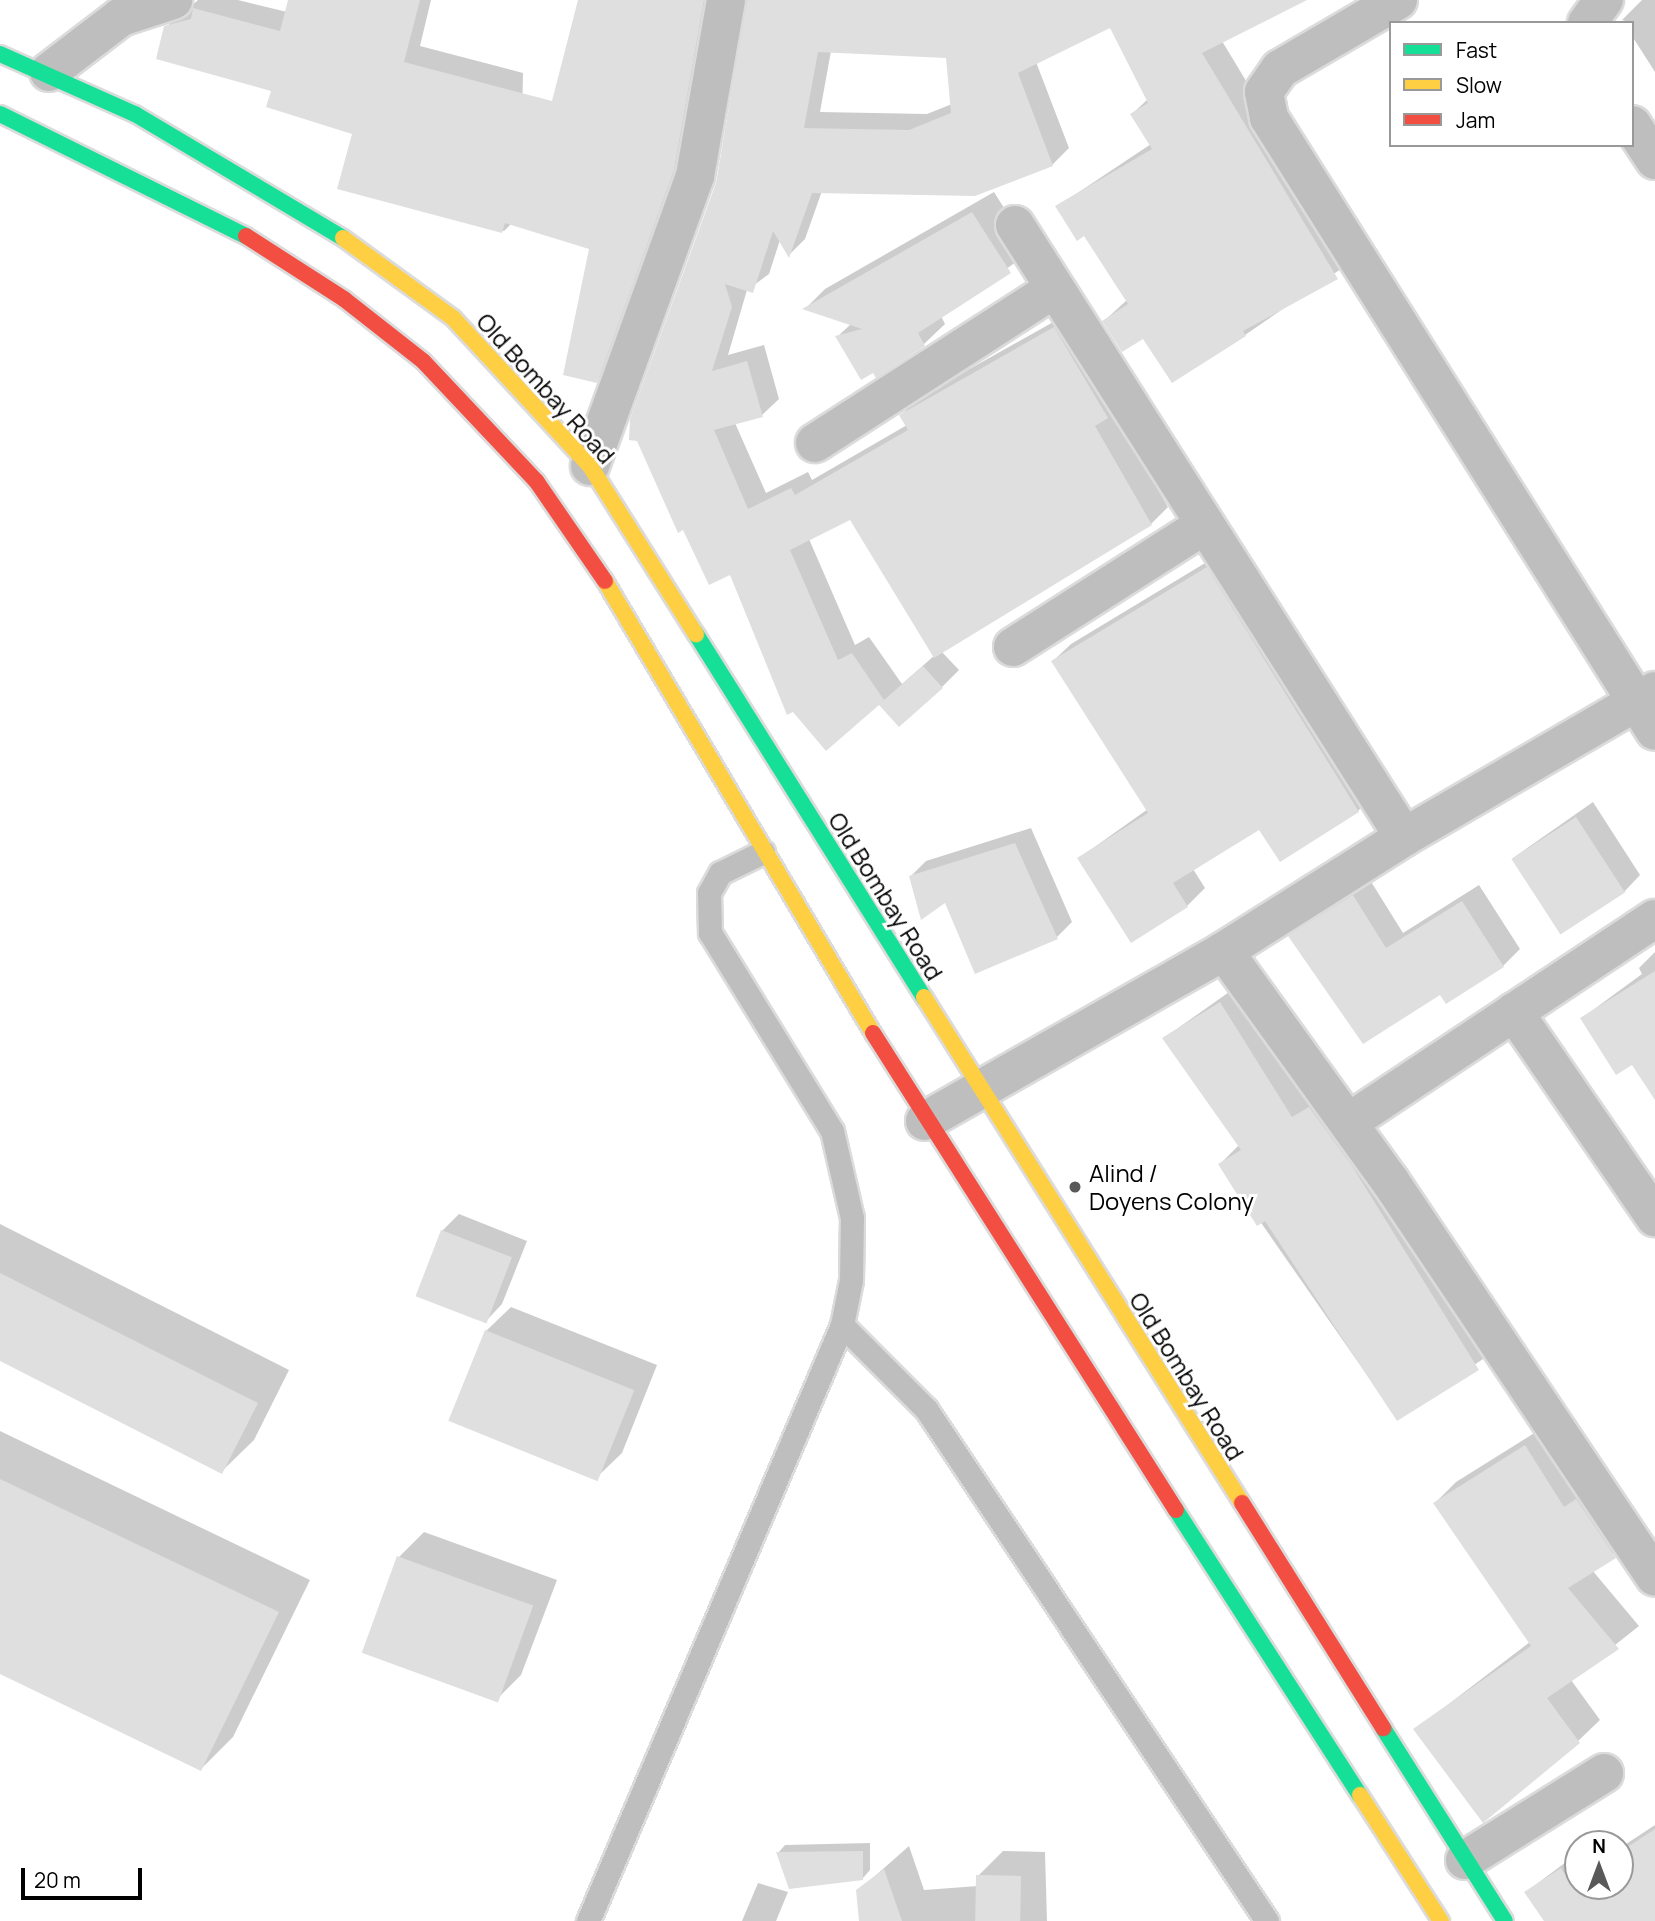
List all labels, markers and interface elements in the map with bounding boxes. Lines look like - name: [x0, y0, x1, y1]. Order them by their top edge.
- legend: [1389, 21, 1634, 147]
- text: Fast: [1456, 36, 1497, 64]
- text: Slow: [1456, 71, 1502, 99]
- text: Jam: [1456, 106, 1495, 134]
- street label: Old Bombay Road: [471, 307, 621, 469]
- street label: Old Bombay Road: [823, 807, 949, 985]
- place label: Alind / Doyens Colony: [1089, 1159, 1254, 1215]
- marker: Alind / Doyens Colony: [1067, 1179, 1083, 1195]
- street label: Old Bombay Road: [1124, 1287, 1250, 1465]
- north arrow: [1564, 1830, 1634, 1900]
- text: N: [1592, 1833, 1606, 1859]
- scale bar: [24, 1854, 145, 1898]
- text: 20 m: [34, 1866, 81, 1894]

